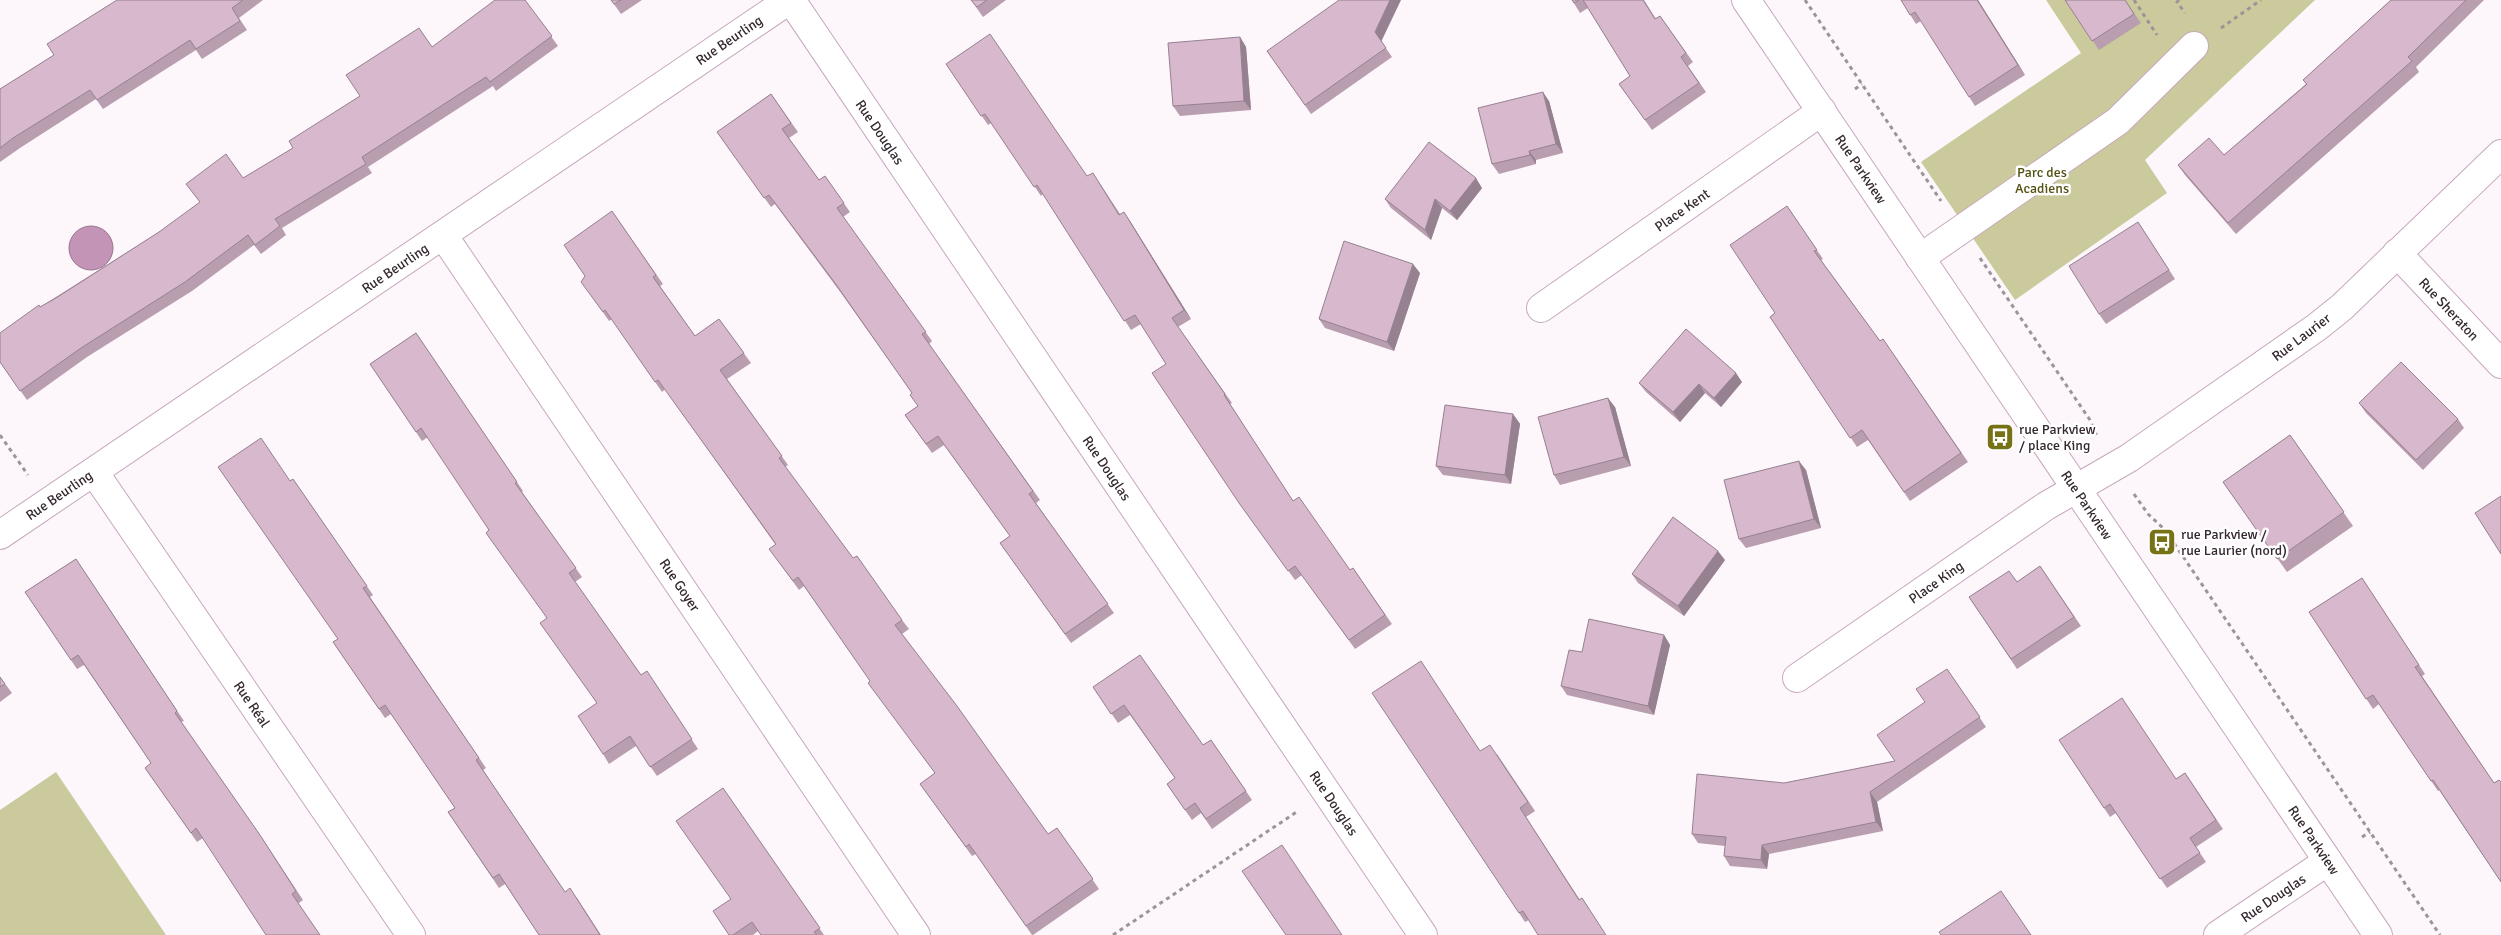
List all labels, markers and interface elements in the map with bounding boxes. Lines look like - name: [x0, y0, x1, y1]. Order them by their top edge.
- street label: Rue Beurling: [693, 12, 766, 69]
- street label: Rue Douglas: [852, 97, 907, 168]
- street label: Rue Parkview: [1831, 132, 1890, 207]
- park label: Parc des Acadiens: [2015, 164, 2069, 197]
- street label: Place Kent: [1651, 185, 1713, 236]
- street label: Rue Beurling: [359, 240, 432, 297]
- street label: Rue Sheraton: [2415, 274, 2482, 344]
- street label: Rue Laurier: [2269, 309, 2335, 365]
- place label: rue Parkview / place King: [2019, 421, 2096, 454]
- bus stop icon: rue Parkview / place King: [1985, 422, 2015, 452]
- street label: Rue Douglas: [1079, 433, 1134, 504]
- street label: Rue Beurling: [23, 467, 96, 524]
- street label: Rue Parkview: [2057, 468, 2116, 543]
- place label: rue Parkview / rue Laurier (nord): [2181, 526, 2287, 559]
- bus stop icon: rue Parkview / rue Laurier (nord): [2147, 527, 2177, 557]
- street label: Rue Goyer: [656, 555, 704, 616]
- street label: Place King: [1906, 557, 1967, 607]
- street label: Rue Réal: [230, 678, 273, 731]
- street label: Rue Douglas: [1306, 768, 1361, 839]
- street label: Rue Parkview: [2284, 803, 2343, 878]
- street label: Rue Douglas: [2238, 871, 2309, 926]

